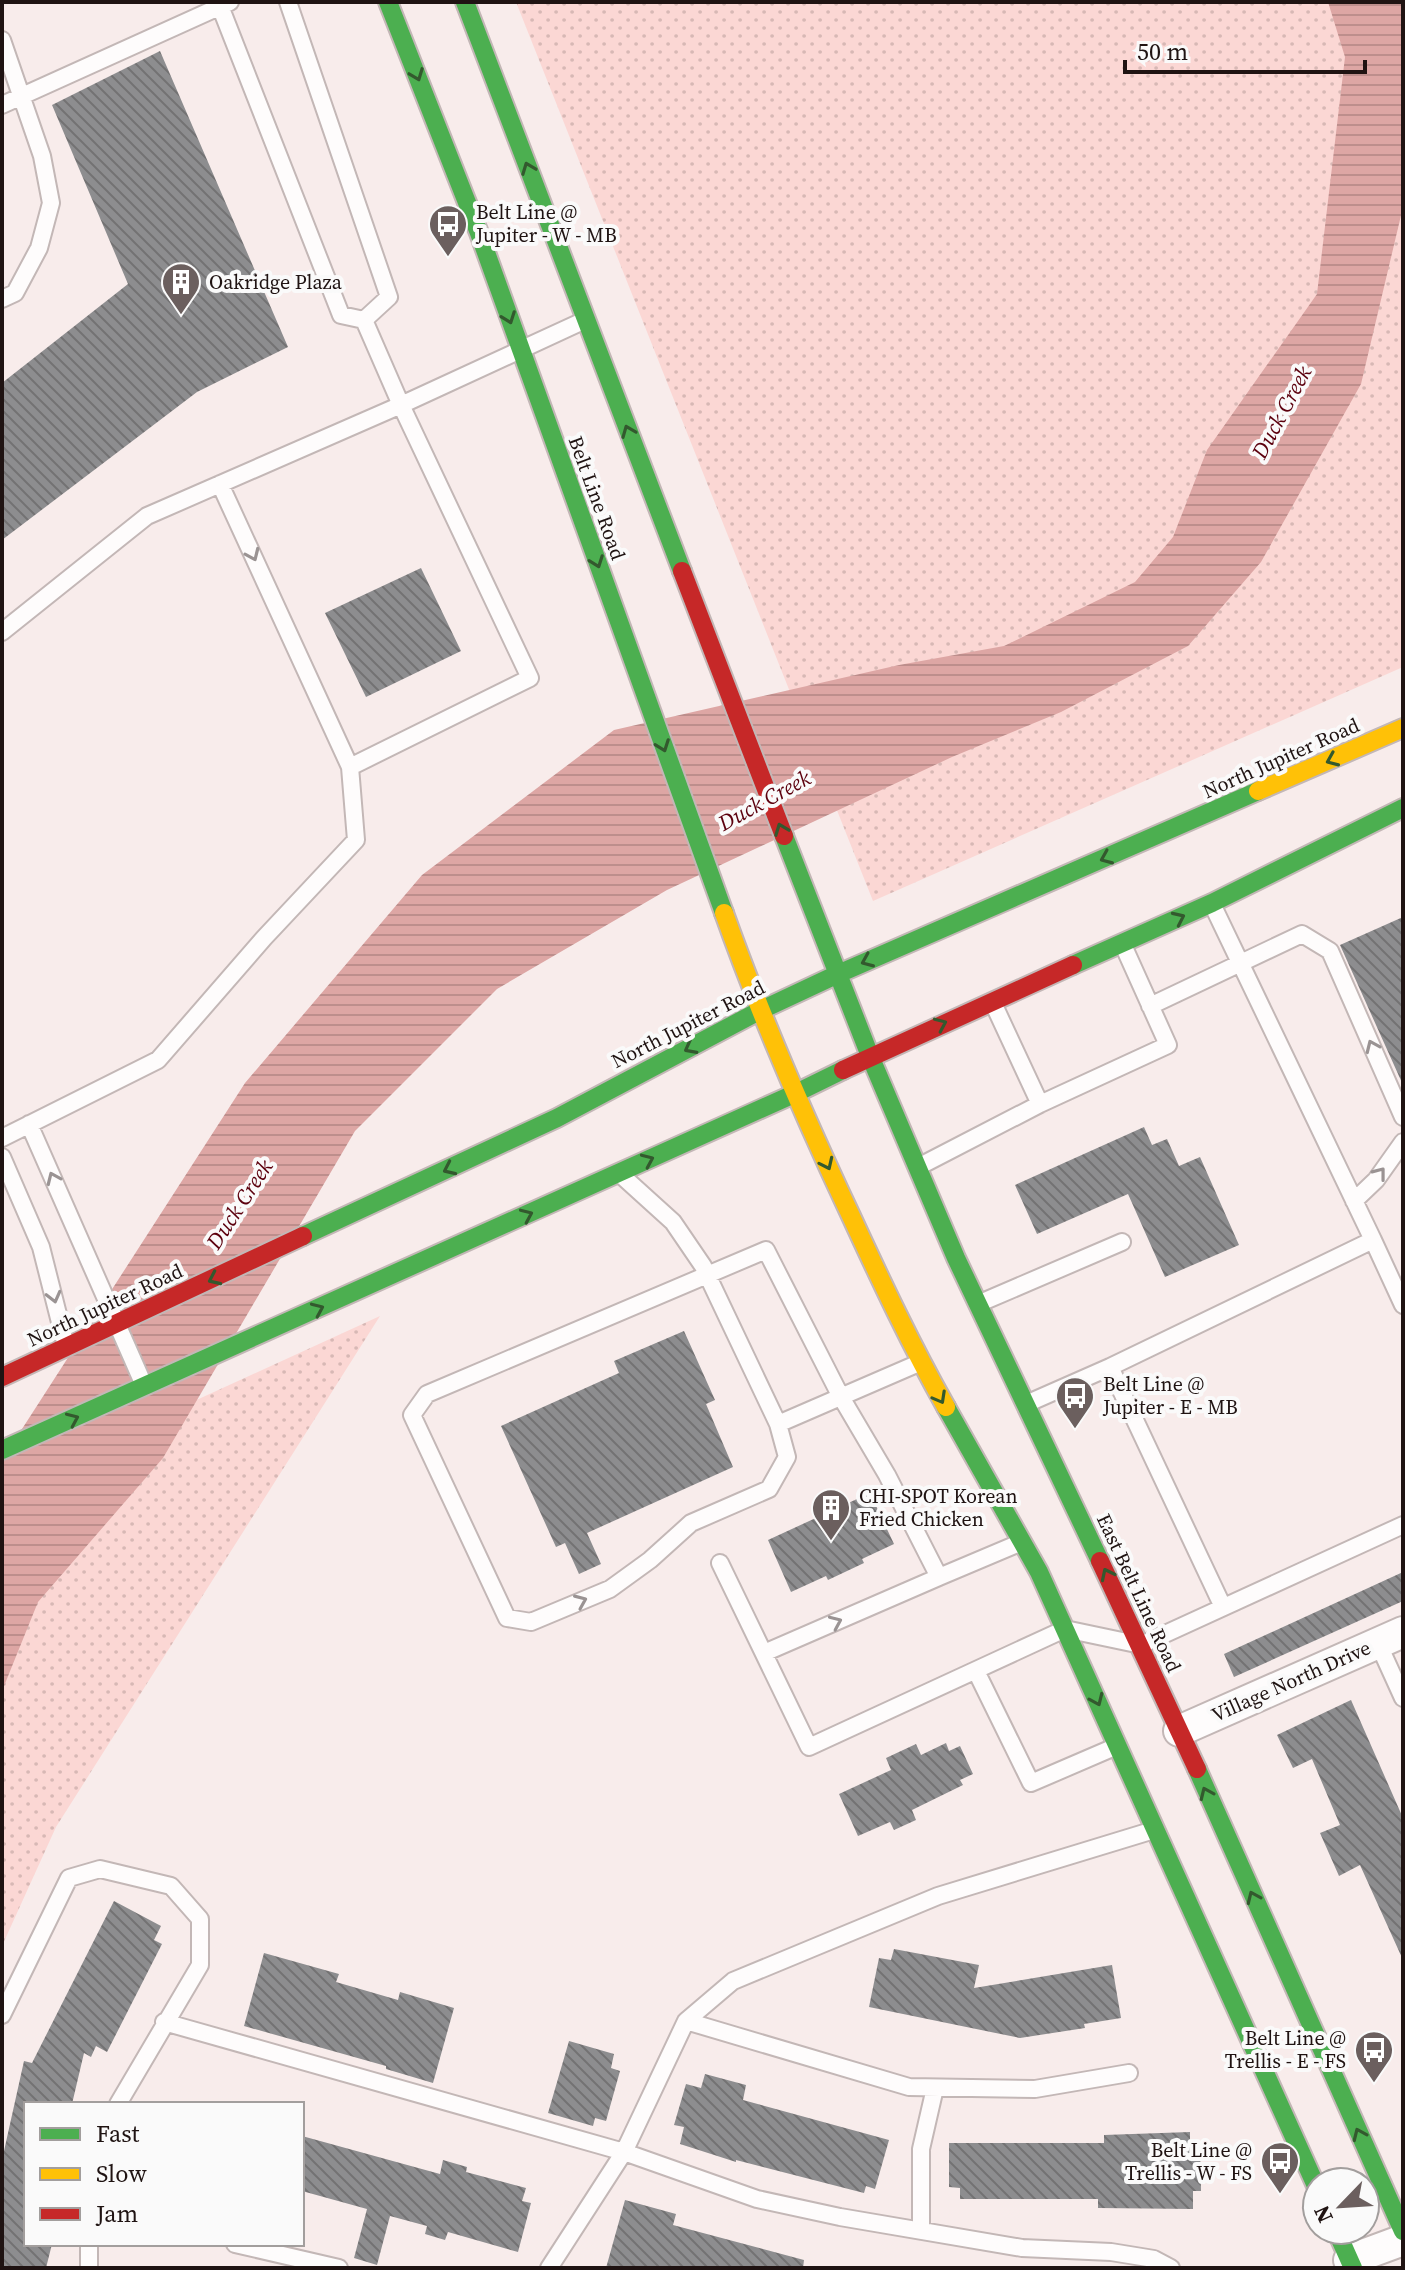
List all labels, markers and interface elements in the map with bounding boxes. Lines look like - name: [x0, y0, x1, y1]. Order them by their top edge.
- scale bar: [1125, 24, 1365, 74]
- text: 50 m: [1137, 35, 1188, 68]
- one-way arrow: [407, 67, 424, 81]
- one-way arrow: [521, 162, 538, 176]
- place label: Belt Line @ Jupiter - W - MB: [475, 198, 617, 249]
- bus stop icon: Belt Line @ Jupiter - W - MB: [427, 203, 469, 258]
- building icon: Oakridge Plaza: [160, 261, 202, 316]
- place label: Oakridge Plaza: [209, 268, 343, 296]
- one-way arrow: [500, 310, 516, 324]
- water label: Duck Creek: [1243, 360, 1318, 465]
- one-way arrow: [622, 425, 638, 439]
- street label: Belt Line Road: [562, 432, 633, 564]
- one-way arrow: [243, 546, 259, 561]
- one-way arrow: [587, 554, 604, 568]
- street label: North Jupiter Road: [1198, 711, 1364, 805]
- one-way arrow: [653, 738, 670, 752]
- one-way arrow: [1326, 751, 1340, 767]
- water label: Duck Creek: [712, 762, 816, 838]
- one-way arrow: [774, 823, 791, 837]
- one-way arrow: [1100, 848, 1114, 864]
- one-way arrow: [1170, 912, 1185, 928]
- one-way arrow: [861, 952, 875, 968]
- street label: North Jupiter Road: [607, 973, 770, 1075]
- one-way arrow: [933, 1018, 947, 1034]
- one-way arrow: [683, 1038, 698, 1053]
- one-way arrow: [1365, 1040, 1381, 1054]
- water label: Duck Creek: [198, 1153, 280, 1256]
- one-way arrow: [639, 1154, 654, 1170]
- one-way arrow: [817, 1156, 833, 1171]
- one-way arrow: [443, 1159, 458, 1175]
- one-way arrow: [1371, 1167, 1385, 1182]
- one-way arrow: [47, 1172, 63, 1186]
- one-way arrow: [519, 1208, 533, 1224]
- street label: North Jupiter Road: [23, 1256, 188, 1353]
- one-way arrow: [207, 1269, 222, 1285]
- one-way arrow: [45, 1290, 62, 1304]
- one-way arrow: [310, 1302, 324, 1318]
- place label: Belt Line @ Jupiter - E - MB: [1102, 1370, 1238, 1421]
- bus stop icon: Belt Line @ Jupiter - E - MB: [1054, 1375, 1096, 1430]
- one-way arrow: [930, 1390, 946, 1404]
- one-way arrow: [65, 1412, 79, 1428]
- place label: CHI-SPOT Korean Fried Chicken: [859, 1482, 1018, 1533]
- building icon: CHI-SPOT Korean Fried Chicken: [810, 1487, 852, 1542]
- street label: East Belt Line Road: [1090, 1509, 1188, 1677]
- one-way arrow: [1101, 1568, 1117, 1583]
- one-way arrow: [573, 1595, 587, 1611]
- one-way arrow: [827, 1616, 842, 1632]
- street label: Village North Drive: [1207, 1633, 1375, 1729]
- one-way arrow: [1088, 1692, 1104, 1707]
- one-way arrow: [1200, 1787, 1216, 1802]
- one-way arrow: [1246, 1891, 1262, 1906]
- place label: Belt Line @ Trellis - E - FS: [1225, 2024, 1346, 2075]
- bus stop icon: Belt Line @ Trellis - E - FS: [1353, 2029, 1395, 2084]
- legend: [24, 2102, 304, 2246]
- text: Fast: [96, 2117, 140, 2150]
- one-way arrow: [1353, 2128, 1369, 2143]
- place label: Belt Line @ Trellis - W - FS: [1125, 2136, 1252, 2187]
- bus stop icon: Belt Line @ Trellis - W - FS: [1259, 2140, 1301, 2195]
- text: Slow: [96, 2157, 147, 2190]
- north arrow: [1301, 2166, 1381, 2246]
- text: Jam: [95, 2197, 138, 2230]
- text: N: [1306, 2201, 1340, 2228]

